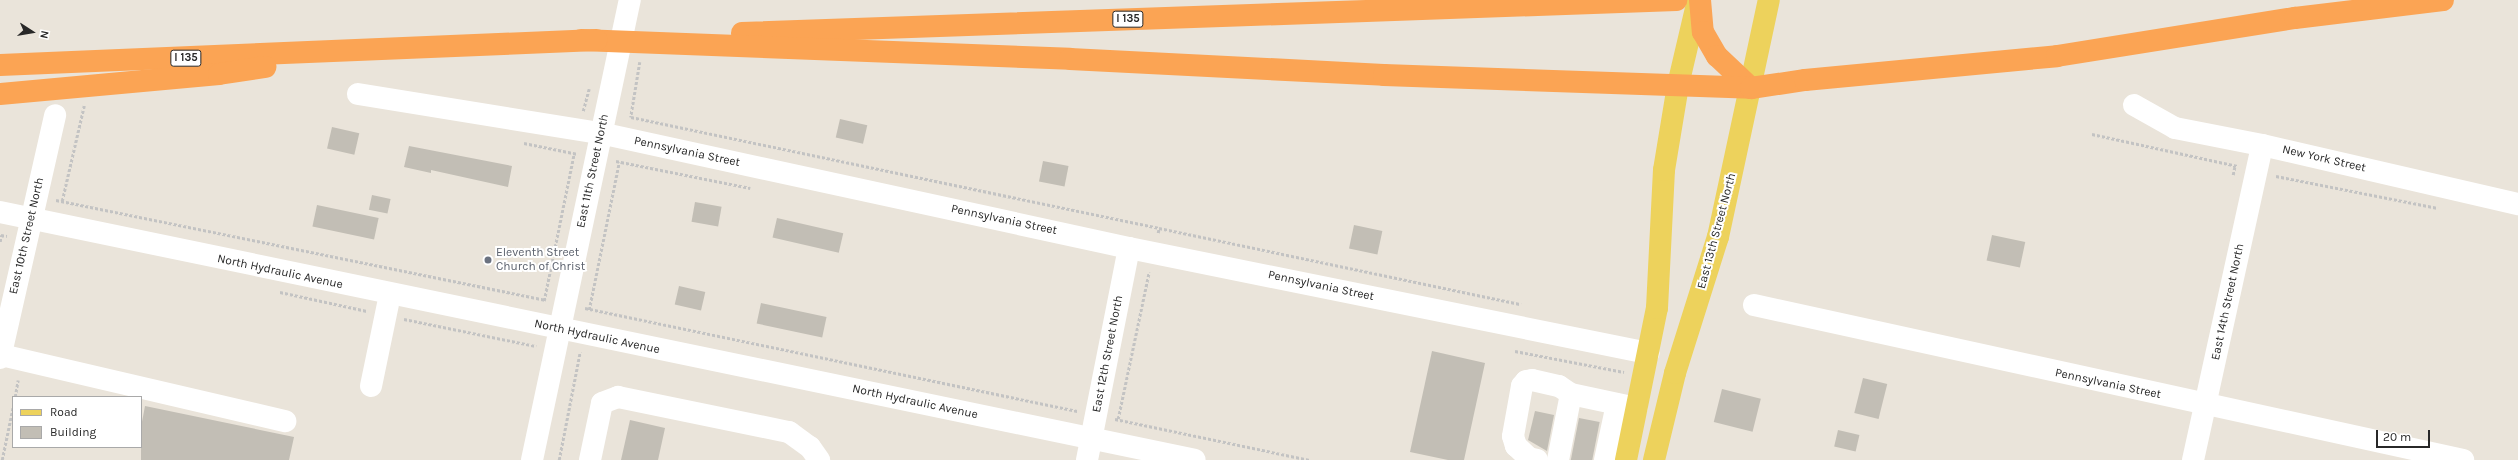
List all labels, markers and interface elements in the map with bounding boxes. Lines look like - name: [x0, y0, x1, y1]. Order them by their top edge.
- road number: I 135: [1112, 10, 1144, 28]
- north arrow: [12, 12, 52, 52]
- text: N: [37, 29, 51, 40]
- road number: I 135: [170, 49, 202, 67]
- street label: East 11th Street North: [574, 113, 612, 229]
- street label: Pennsylvania Street: [633, 134, 741, 170]
- street label: New York Street: [2281, 142, 2367, 176]
- street label: East 13th Street North: [1695, 172, 1739, 290]
- street label: East 10th Street North: [7, 176, 47, 296]
- street label: Pennsylvania Street: [950, 202, 1058, 238]
- street label: East 14th Street North: [2209, 242, 2247, 362]
- place label: Eleventh Street Church of Christ: [496, 246, 585, 274]
- street label: North Hydraulic Avenue: [216, 252, 344, 292]
- marker: Eleventh Street Church of Christ: [483, 255, 493, 265]
- street label: Pennsylvania Street: [1267, 268, 1375, 304]
- street label: East 12th Street North: [1090, 294, 1126, 414]
- street label: North Hydraulic Avenue: [533, 317, 661, 357]
- street label: Pennsylvania Street: [2054, 366, 2162, 402]
- street label: North Hydraulic Avenue: [851, 382, 979, 422]
- legend: [12, 396, 142, 448]
- text: Road: [50, 405, 78, 419]
- scale bar: [2378, 422, 2432, 448]
- text: Building: [50, 425, 96, 439]
- text: 20 m: [2383, 430, 2411, 444]

